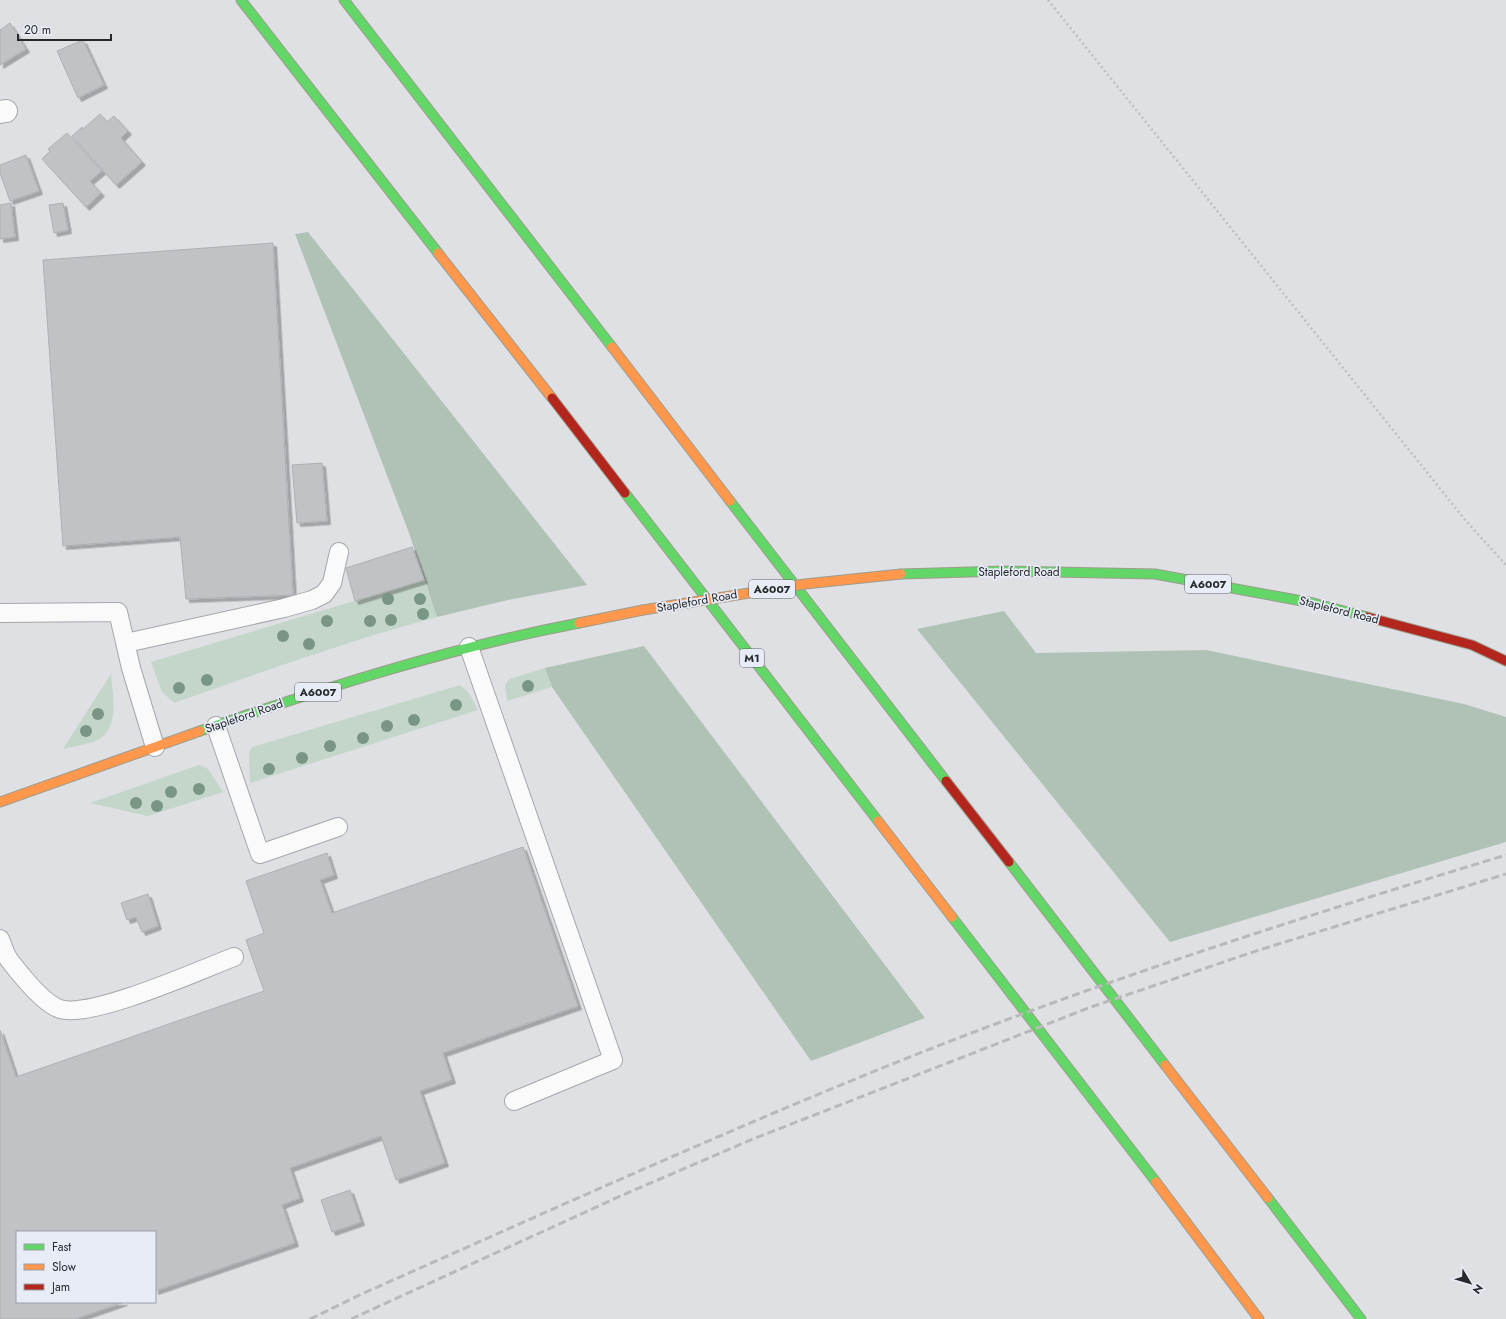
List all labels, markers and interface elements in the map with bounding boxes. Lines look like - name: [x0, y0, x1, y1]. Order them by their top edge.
- scale bar: [18, 16, 111, 42]
- text: 20 m: [24, 21, 51, 39]
- street label: Stapleford Road: [978, 563, 1060, 581]
- road number: A6007: [1185, 575, 1231, 593]
- road number: A6007: [749, 580, 795, 598]
- street label: Stapleford Road: [655, 585, 739, 617]
- street label: Stapleford Road: [1297, 591, 1381, 629]
- road number: M1: [740, 649, 764, 667]
- road number: A6007: [295, 683, 341, 701]
- street label: Stapleford Road: [203, 694, 285, 738]
- legend: [16, 1231, 156, 1303]
- text: Fast: [52, 1238, 71, 1256]
- text: Slow: [52, 1258, 77, 1276]
- north arrow: [1450, 1263, 1490, 1303]
- text: Jam: [50, 1278, 70, 1296]
- text: N: [1469, 1281, 1487, 1298]

